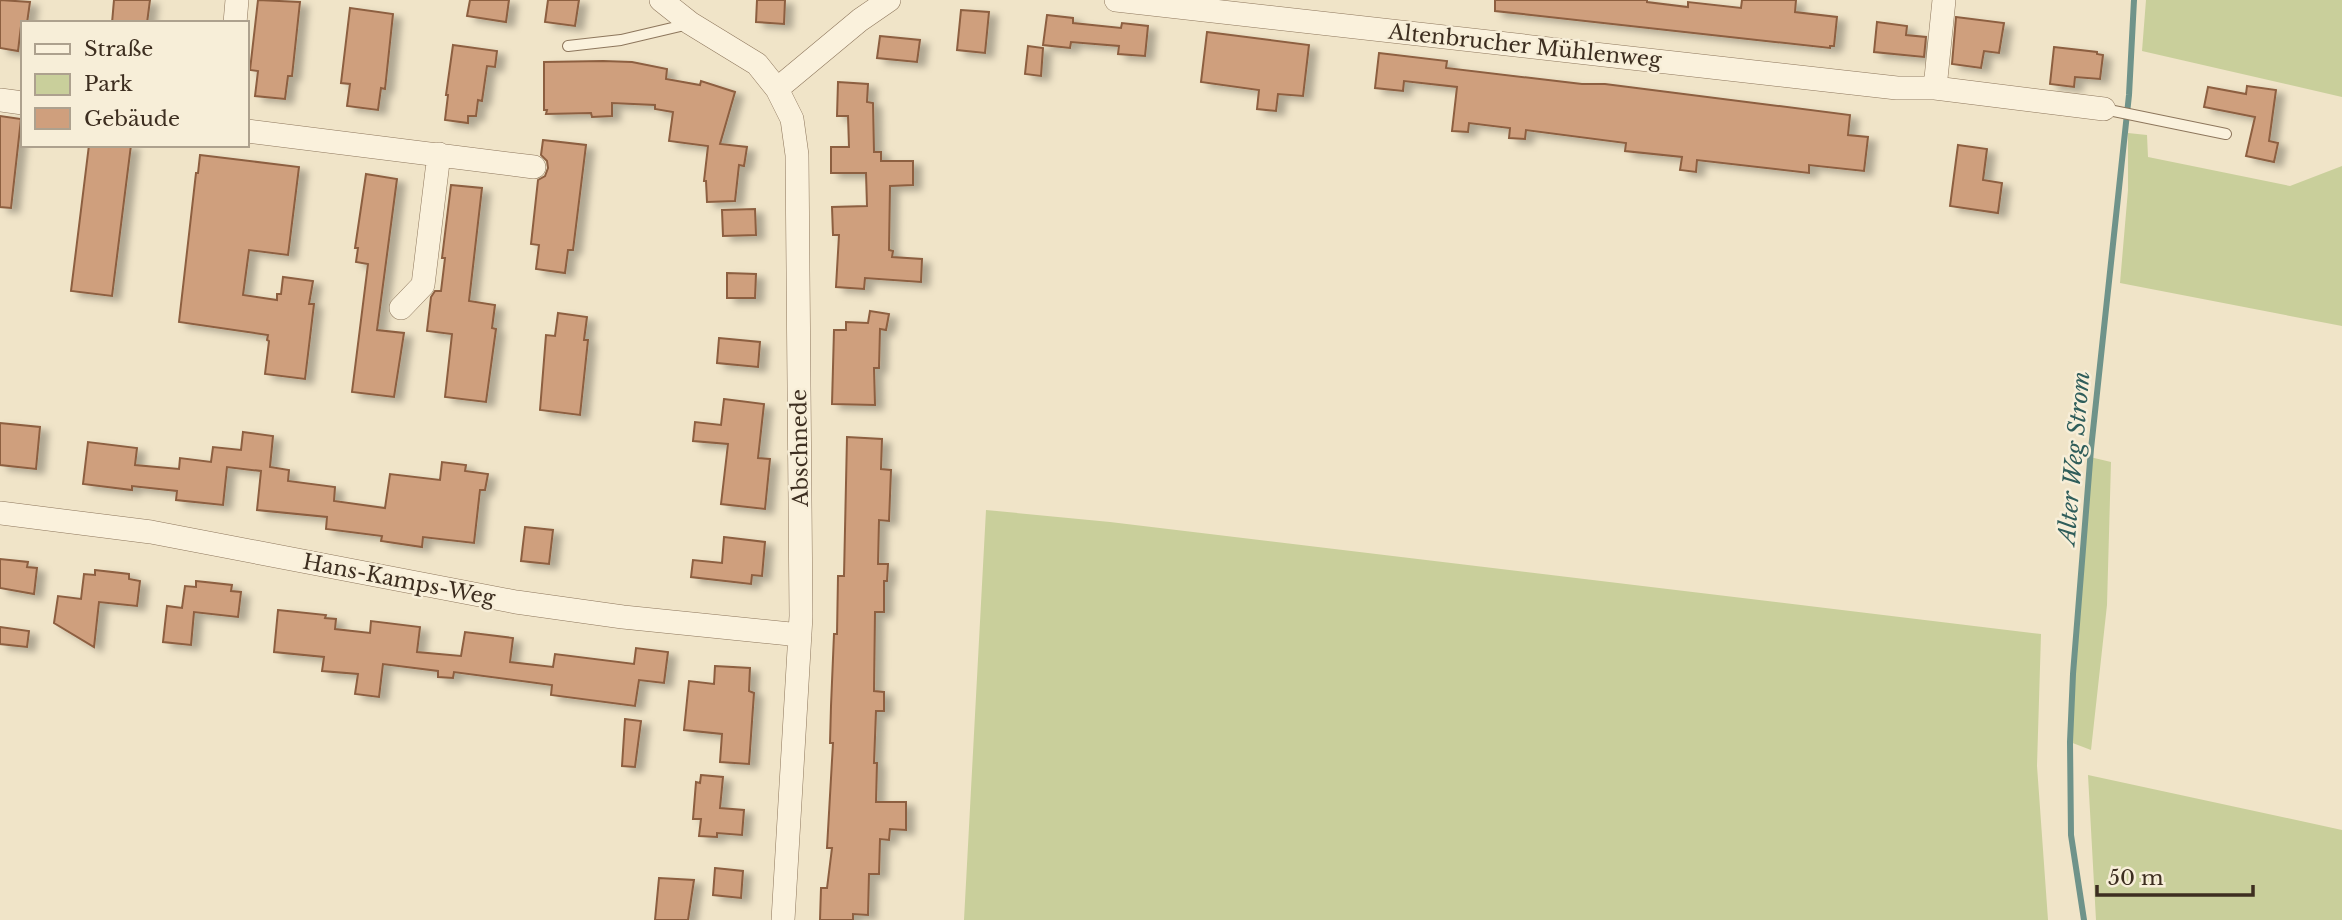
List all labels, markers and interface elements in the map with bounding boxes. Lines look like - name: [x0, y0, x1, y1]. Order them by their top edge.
- street label: Altenbrucher Mühlenweg: [1386, 19, 1663, 73]
- legend: [21, 21, 248, 147]
- text: Straße: [84, 36, 153, 62]
- text: Park: [84, 71, 133, 97]
- text: Gebäude: [84, 106, 180, 132]
- water label: Alter Weg Strom: [2052, 370, 2096, 549]
- street label: Abschnede: [786, 389, 814, 508]
- street label: Hans-Kamps-Weg: [301, 549, 498, 611]
- scale bar: [2097, 853, 2253, 897]
- text: 50 m: [2108, 865, 2164, 891]

